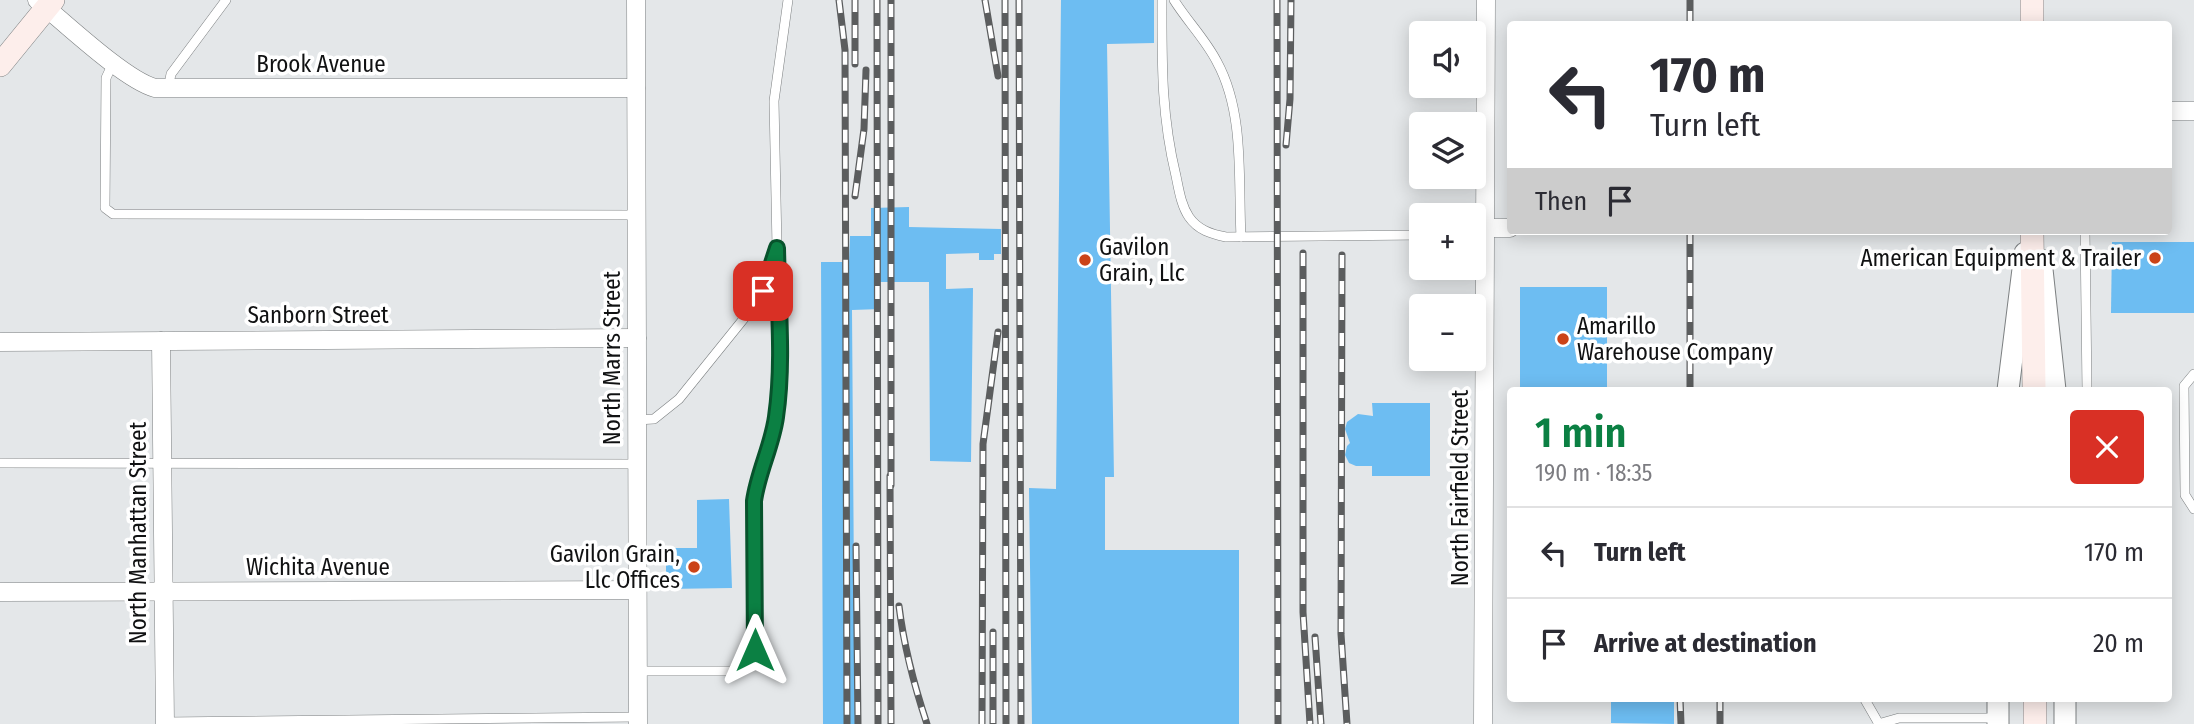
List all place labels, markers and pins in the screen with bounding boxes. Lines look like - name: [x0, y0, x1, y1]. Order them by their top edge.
- place label: Gavilon Grain, Llc: [1099, 233, 1185, 287]
- place label: American Equipment & Trailer: [1860, 244, 2141, 272]
- marker: American Equipment & Trailer: [2147, 250, 2163, 266]
- marker: Gavilon Grain, Llc: [1077, 252, 1093, 268]
- pin: [733, 261, 793, 321]
- place label: Amarillo Warehouse Company: [1577, 312, 1774, 366]
- marker: Amarillo Warehouse Company: [1555, 331, 1571, 347]
- place label: Gavilon Grain, Llc Offices: [550, 540, 680, 594]
- marker: Gavilon Grain, Llc Offices: [686, 559, 702, 575]

